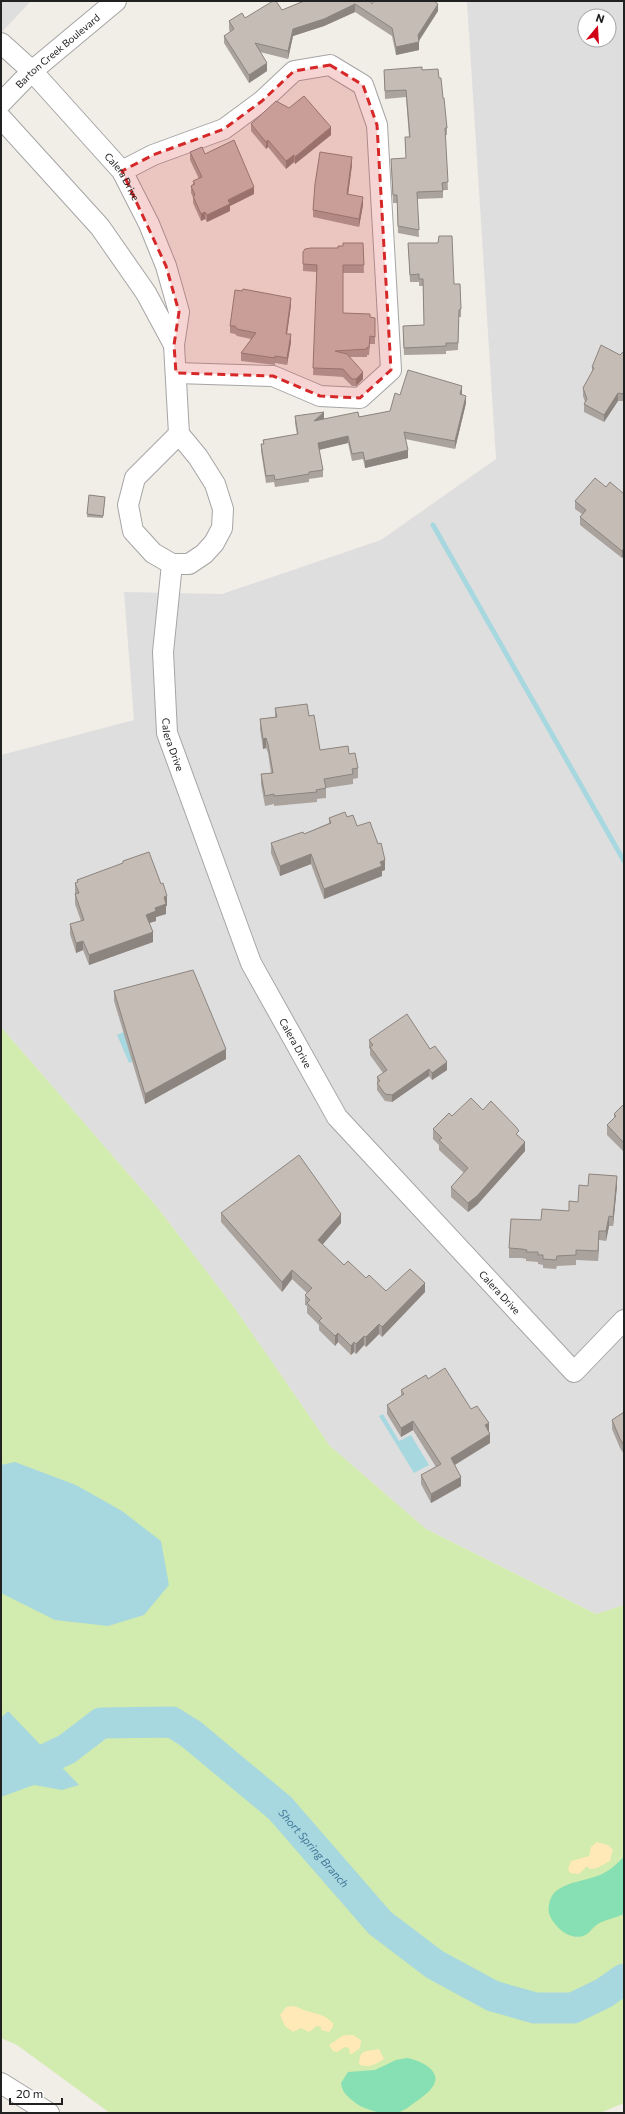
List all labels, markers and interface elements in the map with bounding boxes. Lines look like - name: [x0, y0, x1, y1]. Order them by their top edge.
- north arrow: [577, 8, 617, 48]
- street label: Barton Creek Boulevard: [13, 11, 102, 91]
- text: N: [594, 11, 606, 25]
- street label: Calera Drive: [102, 150, 142, 202]
- street label: Calera Drive: [160, 718, 186, 773]
- street label: Calera Drive: [277, 1016, 314, 1070]
- street label: Calera Drive: [477, 1268, 523, 1316]
- water label: Short Spring Branch: [277, 1805, 352, 1890]
- scale bar: [10, 2080, 62, 2106]
- text: 20 m: [16, 2086, 43, 2100]

